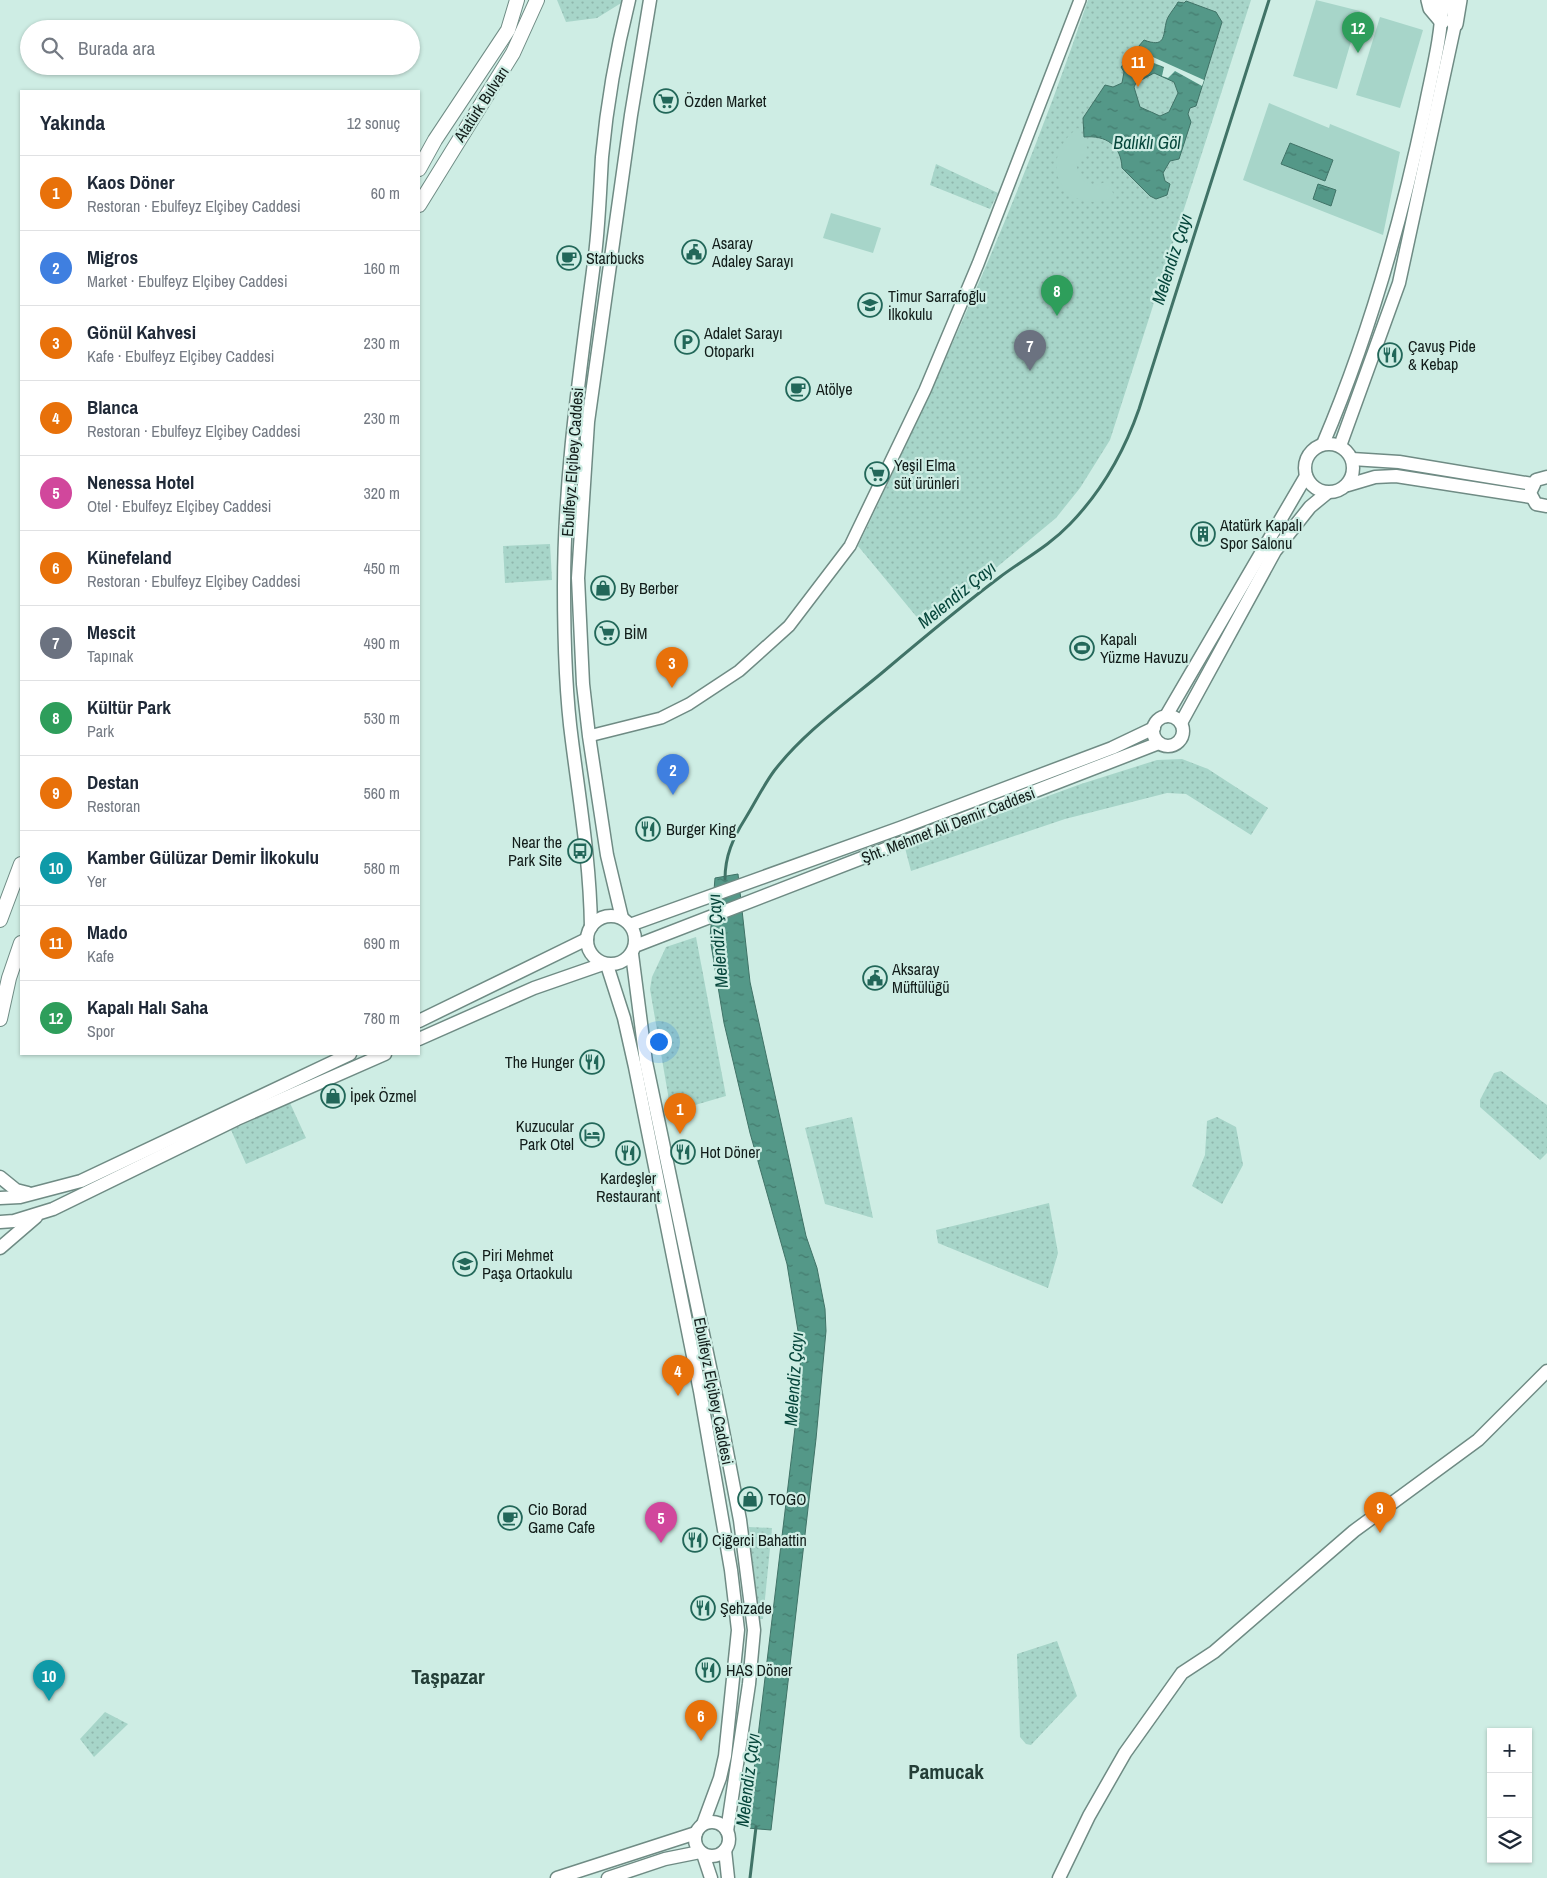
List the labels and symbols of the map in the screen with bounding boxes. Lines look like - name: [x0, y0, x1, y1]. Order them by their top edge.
- pin: 12: [1342, 12, 1374, 53]
- pin: 11: [1122, 46, 1154, 87]
- street label: Atatürk Bulvarı: [448, 62, 514, 147]
- supermarket icon: Özden Market: [653, 88, 679, 114]
- place label: Özden Market: [684, 90, 767, 112]
- water label: Balıklı Göl: [1113, 130, 1181, 155]
- water label: Melendiz Çayı: [1145, 210, 1198, 308]
- place label: Asaray Adaley Sarayı: [711, 232, 794, 272]
- public building icon: Asaray Adaley Sarayı: [681, 239, 707, 265]
- cafe icon: Starbucks: [556, 245, 582, 271]
- place label: Starbucks: [586, 247, 644, 269]
- pin: 8: [1041, 275, 1073, 316]
- place label: Timur Sarrafoğlu İlkokulu: [888, 285, 986, 325]
- school or university icon: Timur Sarrafoğlu İlkokulu: [857, 292, 883, 318]
- place label: Adalet Sarayı Otoparkı: [703, 322, 783, 362]
- parking icon: Adalet Sarayı Otoparkı: [674, 329, 700, 355]
- pin: 7: [1014, 330, 1046, 371]
- place label: Çavuş Pide & Kebap: [1408, 335, 1476, 375]
- restaurant icon: Çavuş Pide & Kebap: [1377, 342, 1403, 368]
- cafe icon: Atölye: [785, 376, 811, 402]
- place label: Atölye: [815, 378, 852, 400]
- street label: Ebulfeyz Elçibey Caddesi: [556, 387, 588, 537]
- place label: Yeşil Elma süt ürünleri: [894, 454, 960, 494]
- supermarket icon: Yeşil Elma süt ürünleri: [864, 461, 890, 487]
- place label: Atatürk Kapalı Spor Salonu: [1219, 514, 1302, 554]
- building icon: Atatürk Kapalı Spor Salonu: [1190, 521, 1216, 547]
- water label: Melendiz Çayı: [912, 555, 1001, 634]
- shop icon: By Berber: [590, 575, 616, 601]
- place label: By Berber: [620, 577, 679, 599]
- supermarket icon: BİM: [594, 620, 620, 646]
- place label: BİM: [624, 622, 647, 644]
- place label: Kapalı Yüzme Havuzu: [1100, 628, 1188, 668]
- sports icon: Kapalı Yüzme Havuzu: [1069, 635, 1095, 661]
- pin: 3: [656, 647, 688, 688]
- pin: 2: [657, 754, 689, 795]
- street label: Şht. Mehmet Ali Demir Caddesi: [858, 782, 1038, 868]
- restaurant icon: Burger King: [635, 816, 661, 842]
- place label: Burger King: [666, 818, 737, 840]
- place label: Near the Park Site: [508, 831, 562, 871]
- bus stop icon: Near the Park Site: [567, 838, 593, 864]
- water label: Melendiz Çayı: [701, 893, 734, 989]
- place label: Aksaray Müftülüğü: [891, 958, 950, 998]
- public building icon: Aksaray Müftülüğü: [862, 965, 888, 991]
- your location: [646, 1029, 672, 1055]
- restaurant icon: The Hunger: [579, 1049, 605, 1075]
- place label: The Hunger: [505, 1051, 575, 1073]
- shop icon: İpek Özmel: [320, 1083, 346, 1109]
- place label: İpek Özmel: [350, 1085, 416, 1107]
- pin: 1: [664, 1093, 696, 1134]
- place label: Kuzucular Park Otel: [516, 1115, 575, 1155]
- hotel icon: Kuzucular Park Otel: [579, 1122, 605, 1148]
- restaurant icon: Hot Döner: [670, 1139, 696, 1165]
- restaurant icon: Kardeşler Restaurant: [615, 1140, 641, 1166]
- place label: Hot Döner: [700, 1141, 760, 1163]
- place label: Kardeşler Restaurant: [596, 1167, 660, 1207]
- place label: Piri Mehmet Paşa Ortaokulu: [482, 1244, 572, 1284]
- school or university icon: Piri Mehmet Paşa Ortaokulu: [452, 1251, 478, 1277]
- street label: Ebulfeyz Elçibey Caddesi: [689, 1316, 739, 1466]
- water label: Melendiz Çayı: [778, 1331, 809, 1427]
- pin: 4: [662, 1355, 694, 1396]
- shop icon: TOGO: [737, 1486, 763, 1512]
- place label: TOGO: [768, 1488, 806, 1510]
- pin: 9: [1364, 1492, 1396, 1533]
- place label: Cio Borad Game Cafe: [528, 1498, 595, 1538]
- pin: 5: [645, 1502, 677, 1543]
- cafe icon: Cio Borad Game Cafe: [497, 1505, 523, 1531]
- restaurant icon: Ciğerci Bahattin: [682, 1527, 708, 1553]
- place label: Ciğerci Bahattin: [712, 1529, 807, 1551]
- restaurant icon: Şehzade: [690, 1595, 716, 1621]
- place label: Şehzade: [720, 1597, 772, 1619]
- restaurant icon: HAS Döner: [695, 1657, 721, 1683]
- place label: HAS Döner: [726, 1659, 793, 1681]
- pin: 10: [33, 1660, 65, 1701]
- district label: Taşpazar: [411, 1662, 485, 1691]
- pin: 6: [685, 1700, 717, 1741]
- water label: Melendiz Çayı: [729, 1732, 766, 1828]
- district label: Pamucak: [908, 1757, 984, 1786]

